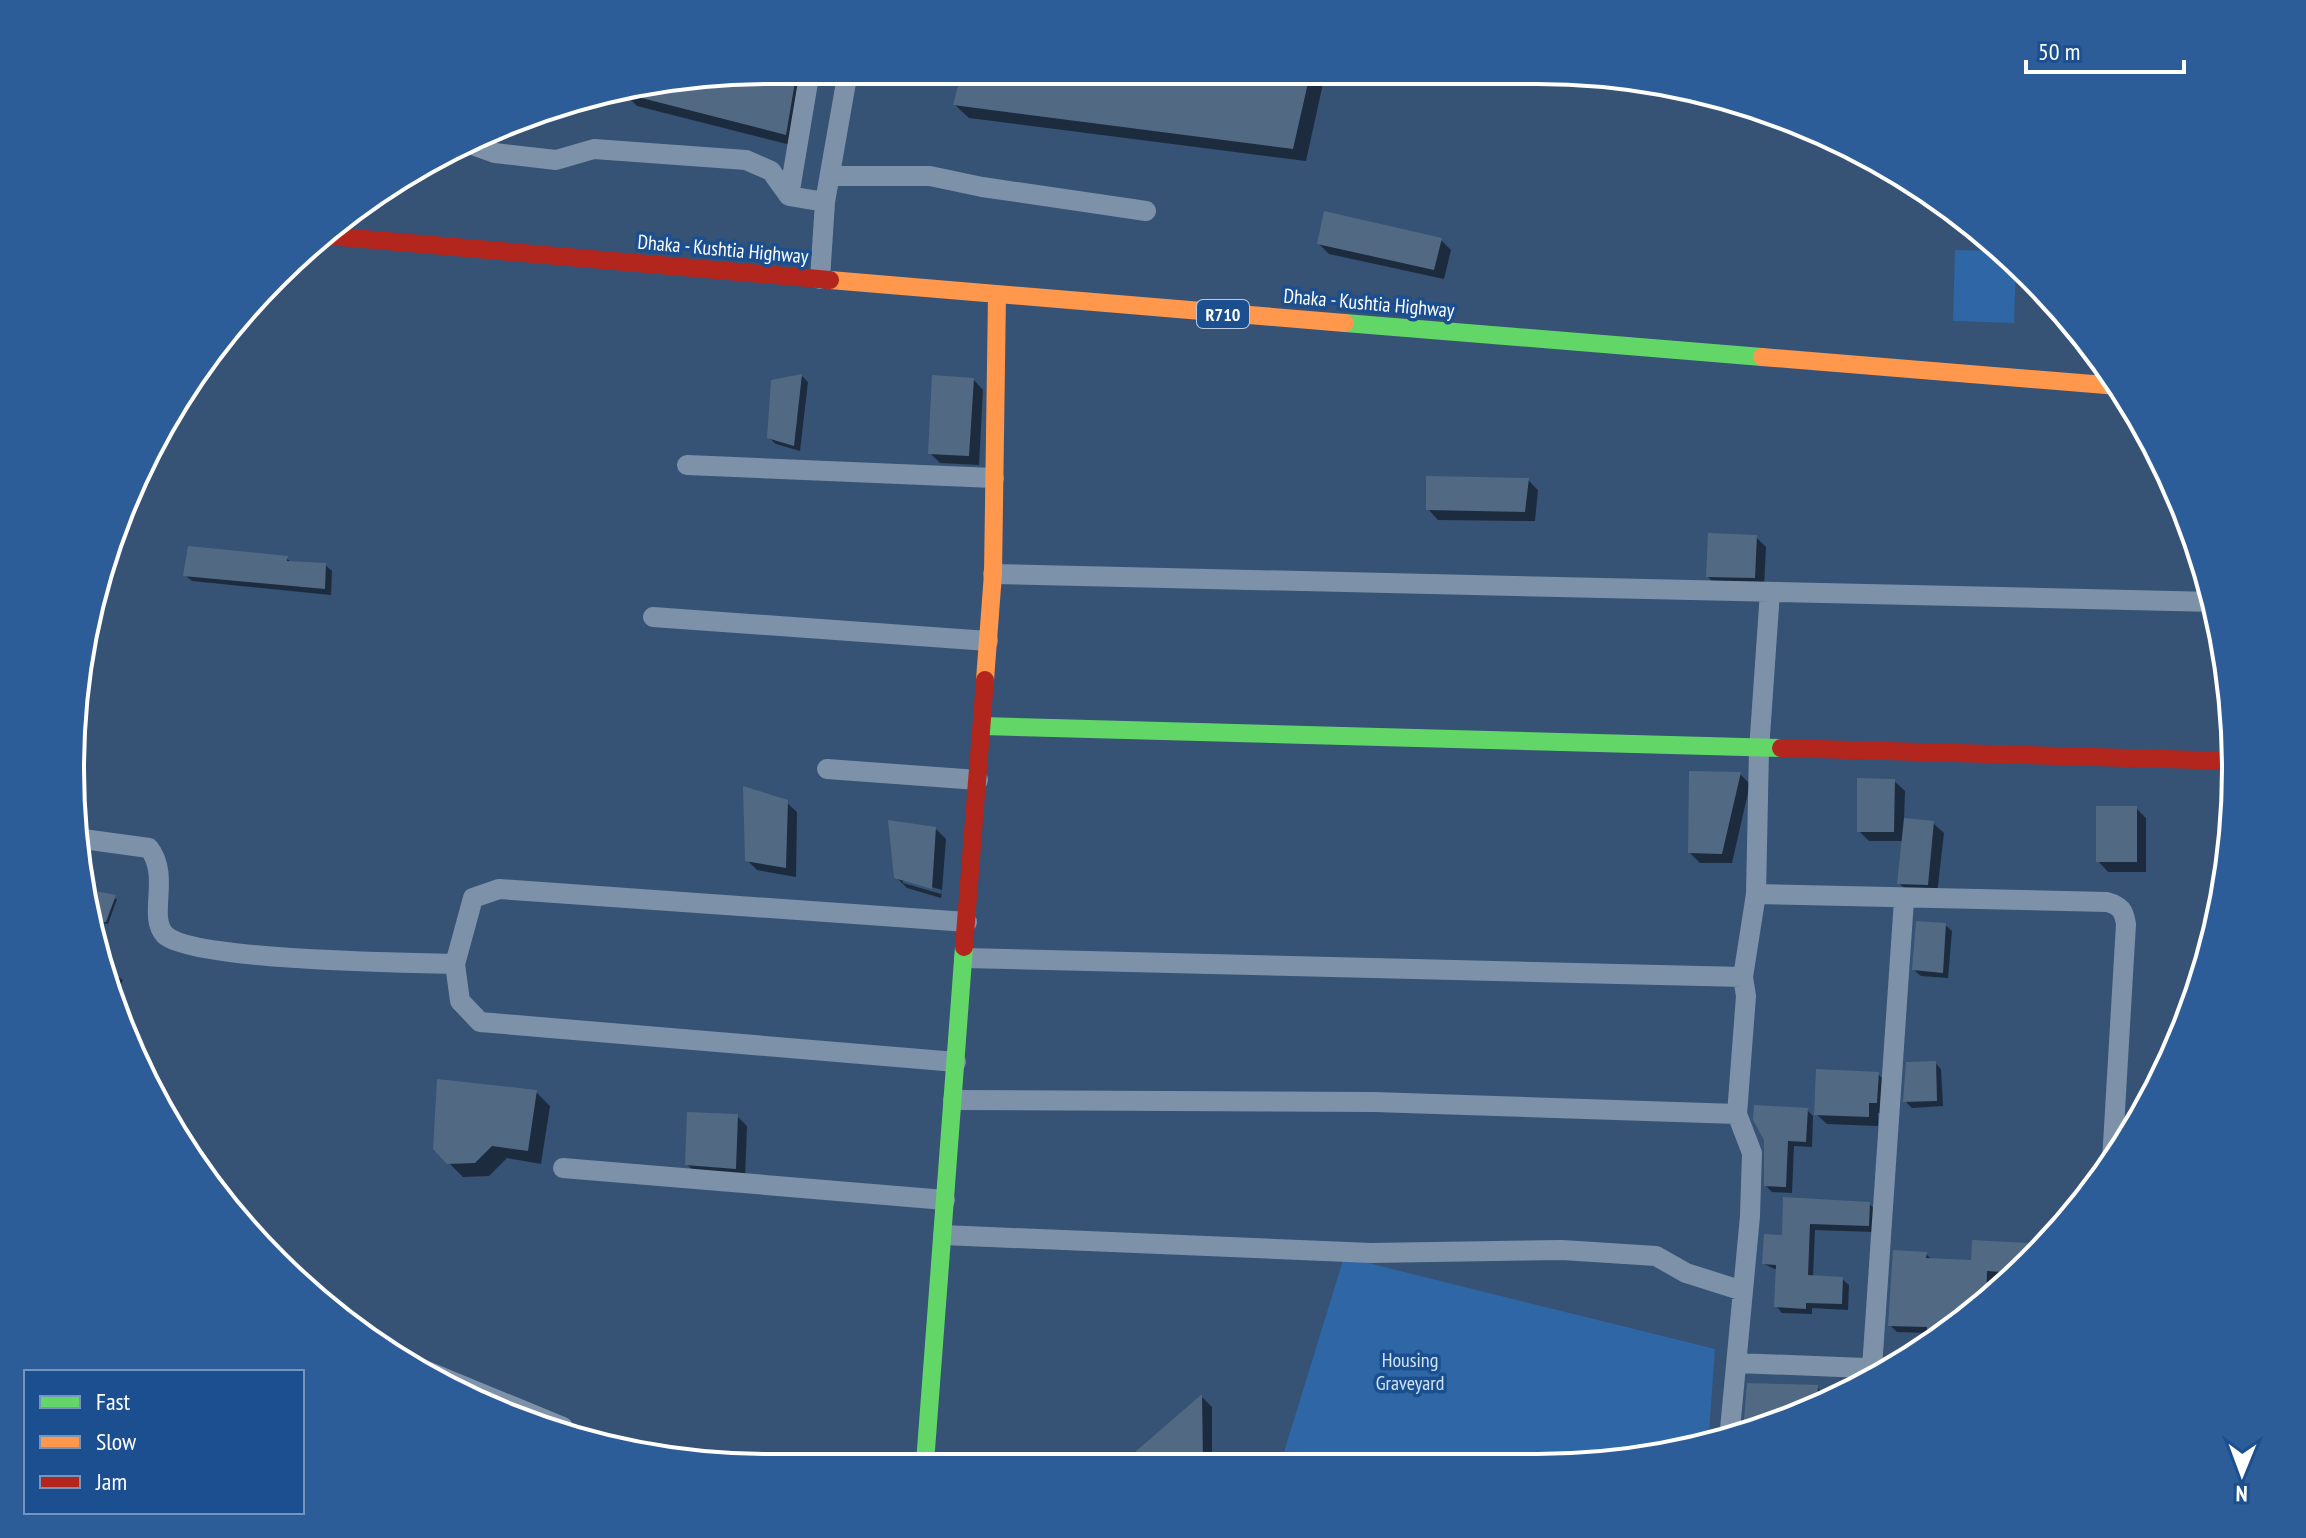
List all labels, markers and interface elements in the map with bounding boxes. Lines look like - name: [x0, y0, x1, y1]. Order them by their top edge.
- scale bar: [2026, 24, 2184, 74]
- text: 50 m: [2038, 36, 2080, 67]
- street label: Dhaka - Kushtia Highway: [636, 229, 810, 269]
- street label: Dhaka - Kushtia Highway: [1282, 283, 1456, 323]
- road number: R710: [1197, 300, 1249, 328]
- park label: Housing Graveyard: [1376, 1347, 1444, 1396]
- legend: [24, 1370, 304, 1514]
- text: Fast: [96, 1386, 131, 1417]
- text: Slow: [96, 1426, 137, 1457]
- north arrow: [2202, 1434, 2282, 1514]
- text: Jam: [95, 1466, 127, 1497]
- text: N: [2235, 1480, 2248, 1508]

